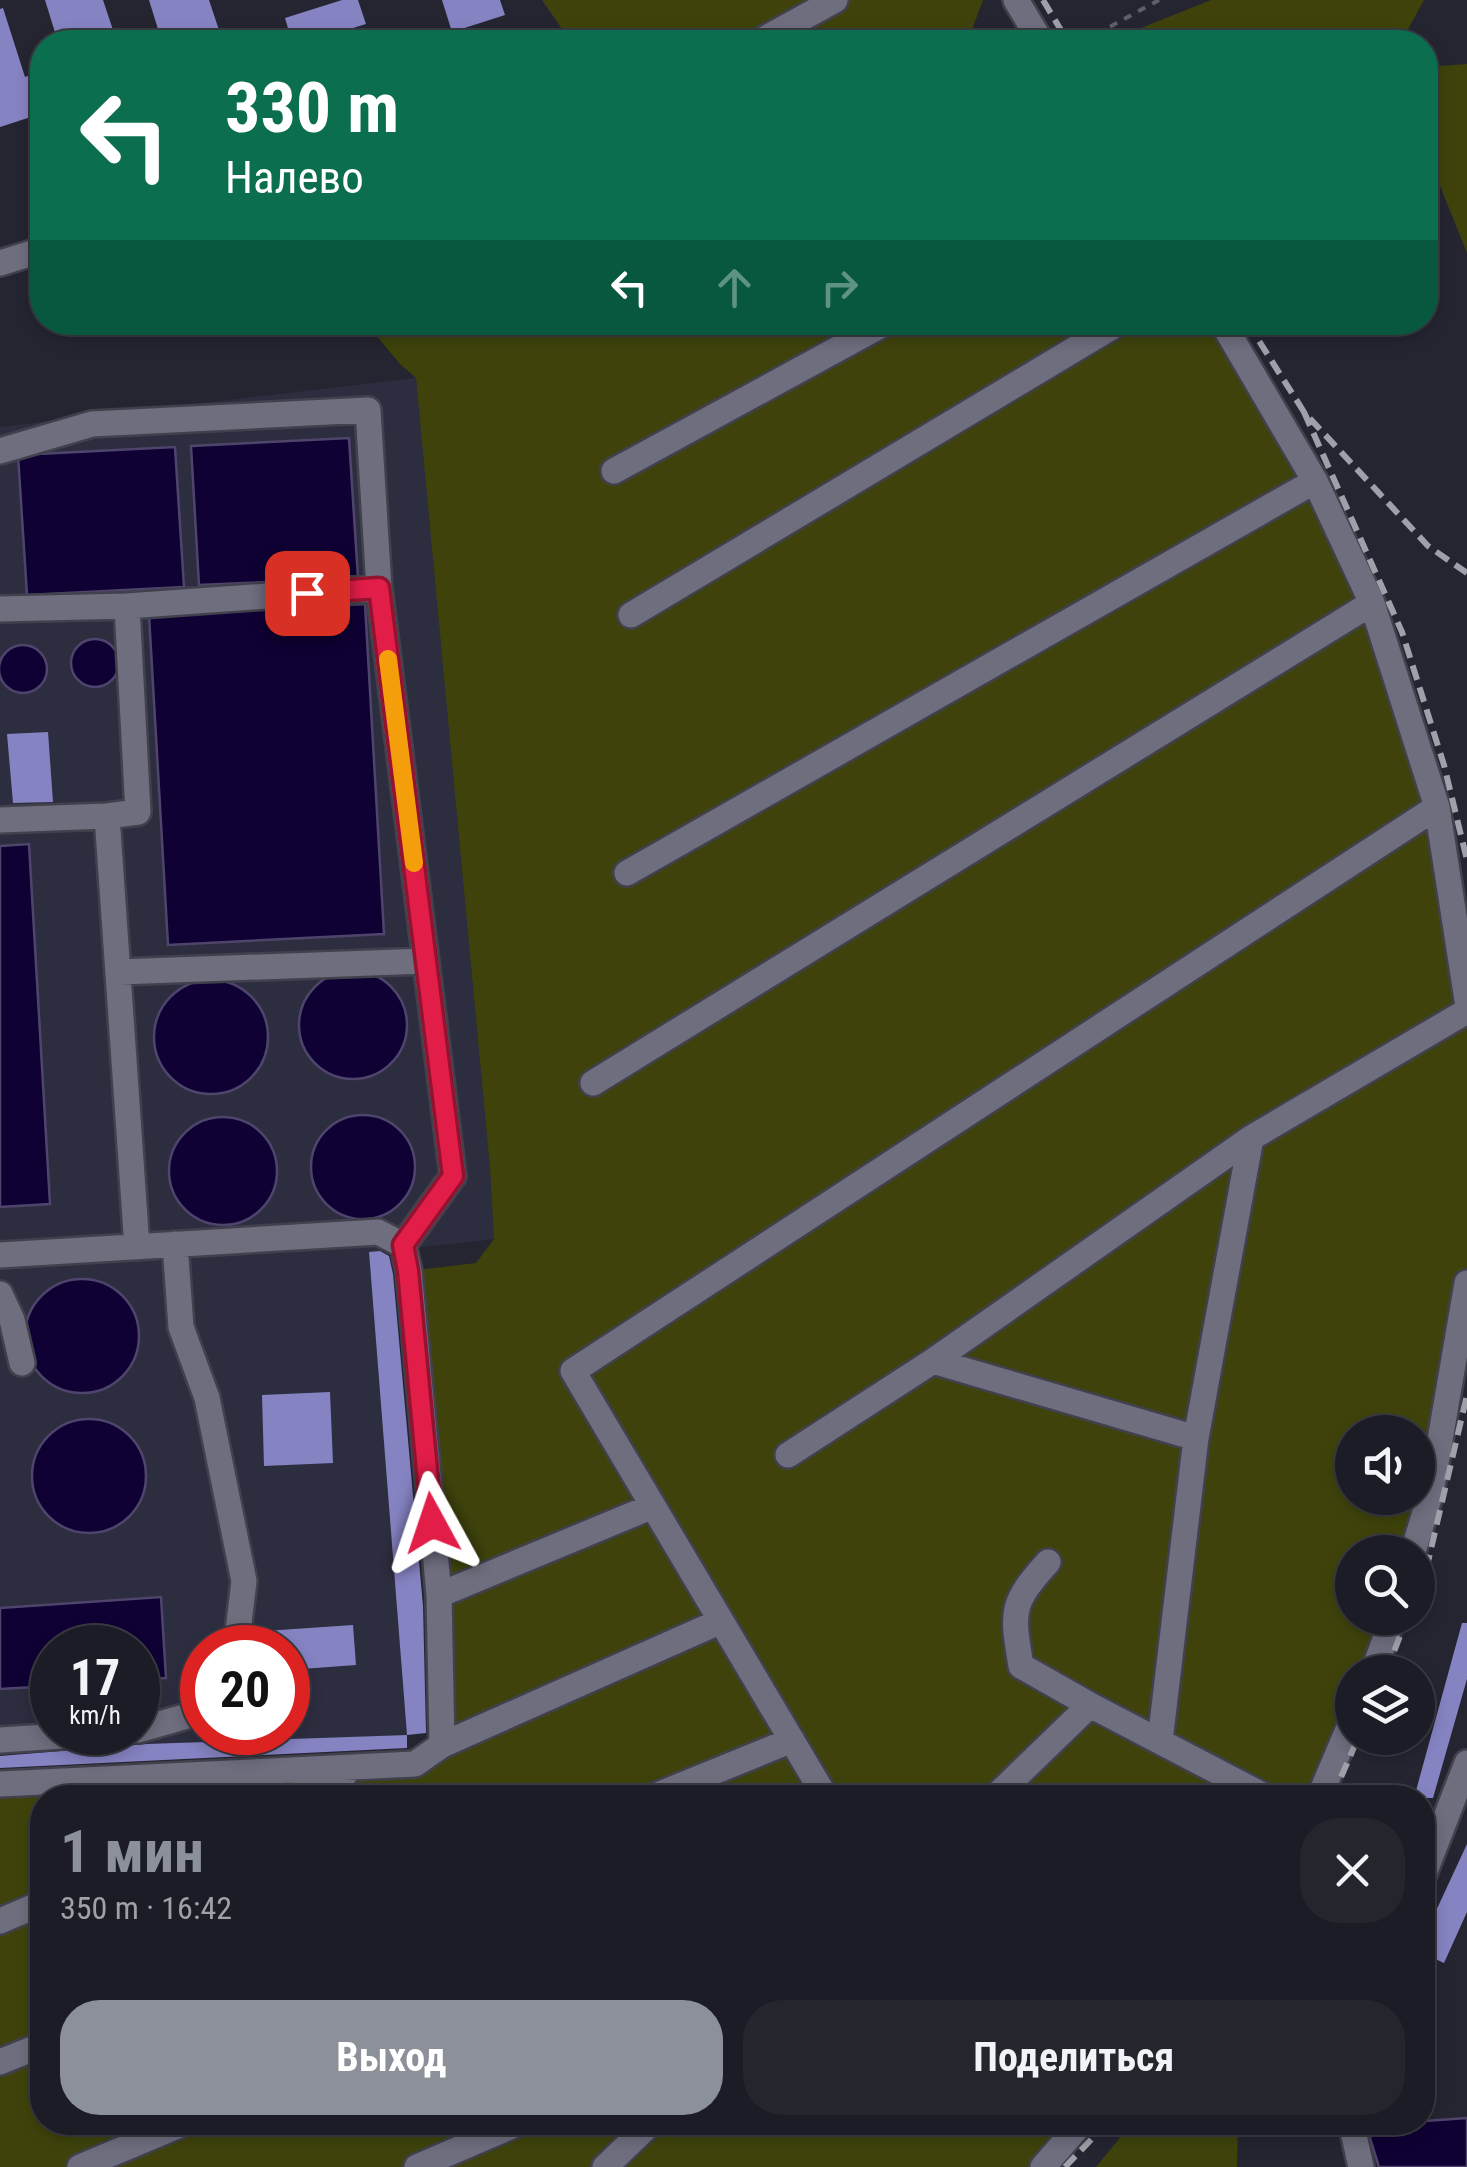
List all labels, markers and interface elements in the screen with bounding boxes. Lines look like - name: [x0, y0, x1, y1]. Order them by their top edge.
- text: 330 m: [225, 67, 399, 149]
- icon: left: [60, 70, 190, 200]
- text: Налево: [225, 151, 364, 204]
- icon: left: [602, 260, 657, 315]
- icon: ahead: [707, 260, 762, 315]
- icon: right: [812, 260, 867, 315]
- pin: [265, 551, 350, 636]
- icon: arrive: [280, 566, 335, 621]
- map controls: [1335, 1415, 1435, 1755]
- button: sound: [1335, 1415, 1435, 1515]
- position arrow: [380, 1471, 484, 1575]
- button: search: [1335, 1535, 1435, 1635]
- speed limit sign: 20: [180, 1625, 310, 1755]
- text: 17: [70, 1649, 120, 1707]
- button: layers: [1335, 1655, 1435, 1755]
- text: km/h: [69, 1701, 121, 1730]
- text: 1 мин: [60, 1816, 204, 1887]
- button: close: [1300, 1818, 1405, 1923]
- text: 350 m · 16:42: [60, 1889, 232, 1927]
- button: Выход: [60, 2000, 723, 2115]
- button: Поделиться: [743, 2000, 1405, 2115]

